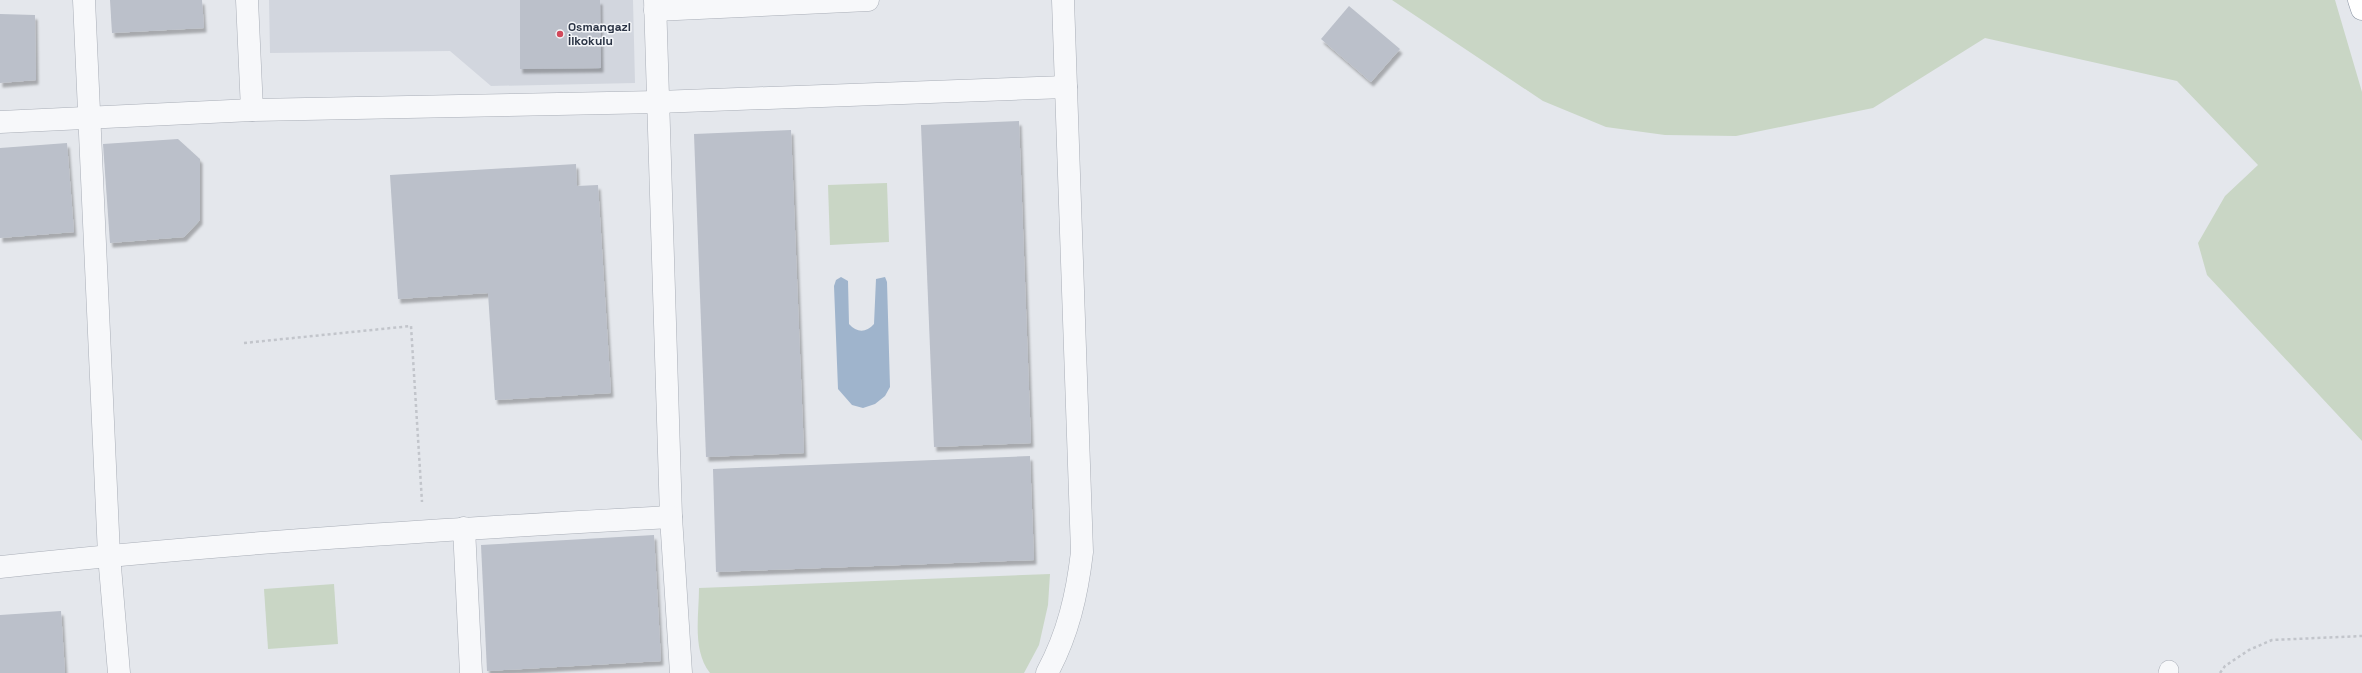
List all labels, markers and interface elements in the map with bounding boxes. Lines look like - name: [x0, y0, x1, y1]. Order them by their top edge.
- place label: Osmangazi İlkokulu: [568, 19, 631, 49]
- marker: Osmangazi İlkokulu: [555, 29, 565, 39]

